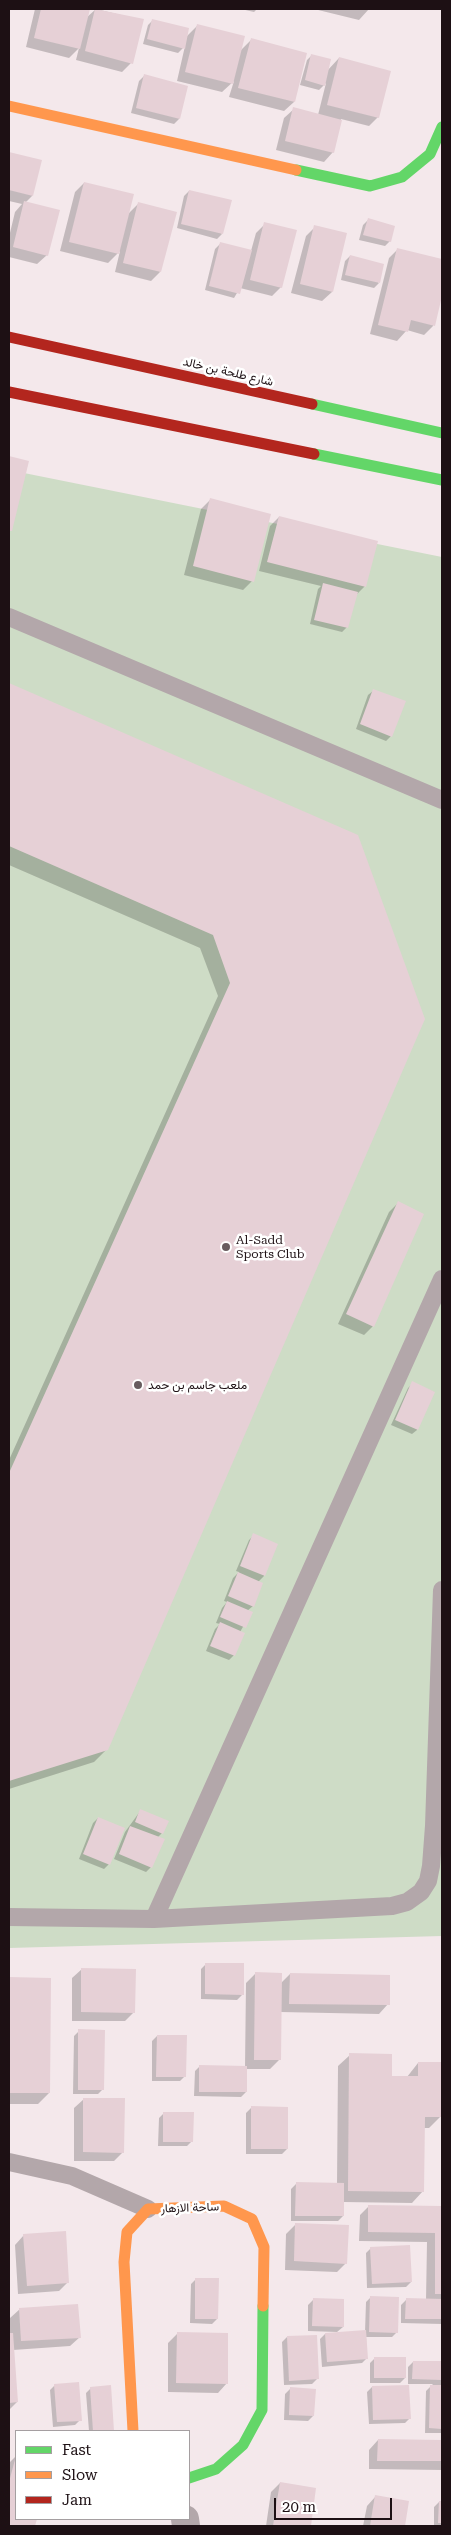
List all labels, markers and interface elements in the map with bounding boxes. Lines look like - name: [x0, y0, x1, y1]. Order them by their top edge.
- street label: شارع طلحة بن خالد: [181, 355, 275, 389]
- place label: Al-Sadd Sports Club: [236, 1233, 305, 1261]
- marker: Al-Sadd Sports Club: [220, 1241, 232, 1253]
- place label: ملعب جاسم بن حمد: [148, 1378, 247, 1392]
- marker: ملعب جاسم بن حمد: [132, 1379, 144, 1391]
- street label: ساحة الازهار: [161, 2200, 219, 2216]
- legend: [15, 2430, 190, 2520]
- text: Fast: [62, 2441, 91, 2459]
- text: Slow: [62, 2466, 97, 2484]
- scale bar: [276, 2488, 394, 2520]
- text: Jam: [62, 2491, 92, 2509]
- text: 20 m: [282, 2498, 316, 2516]

